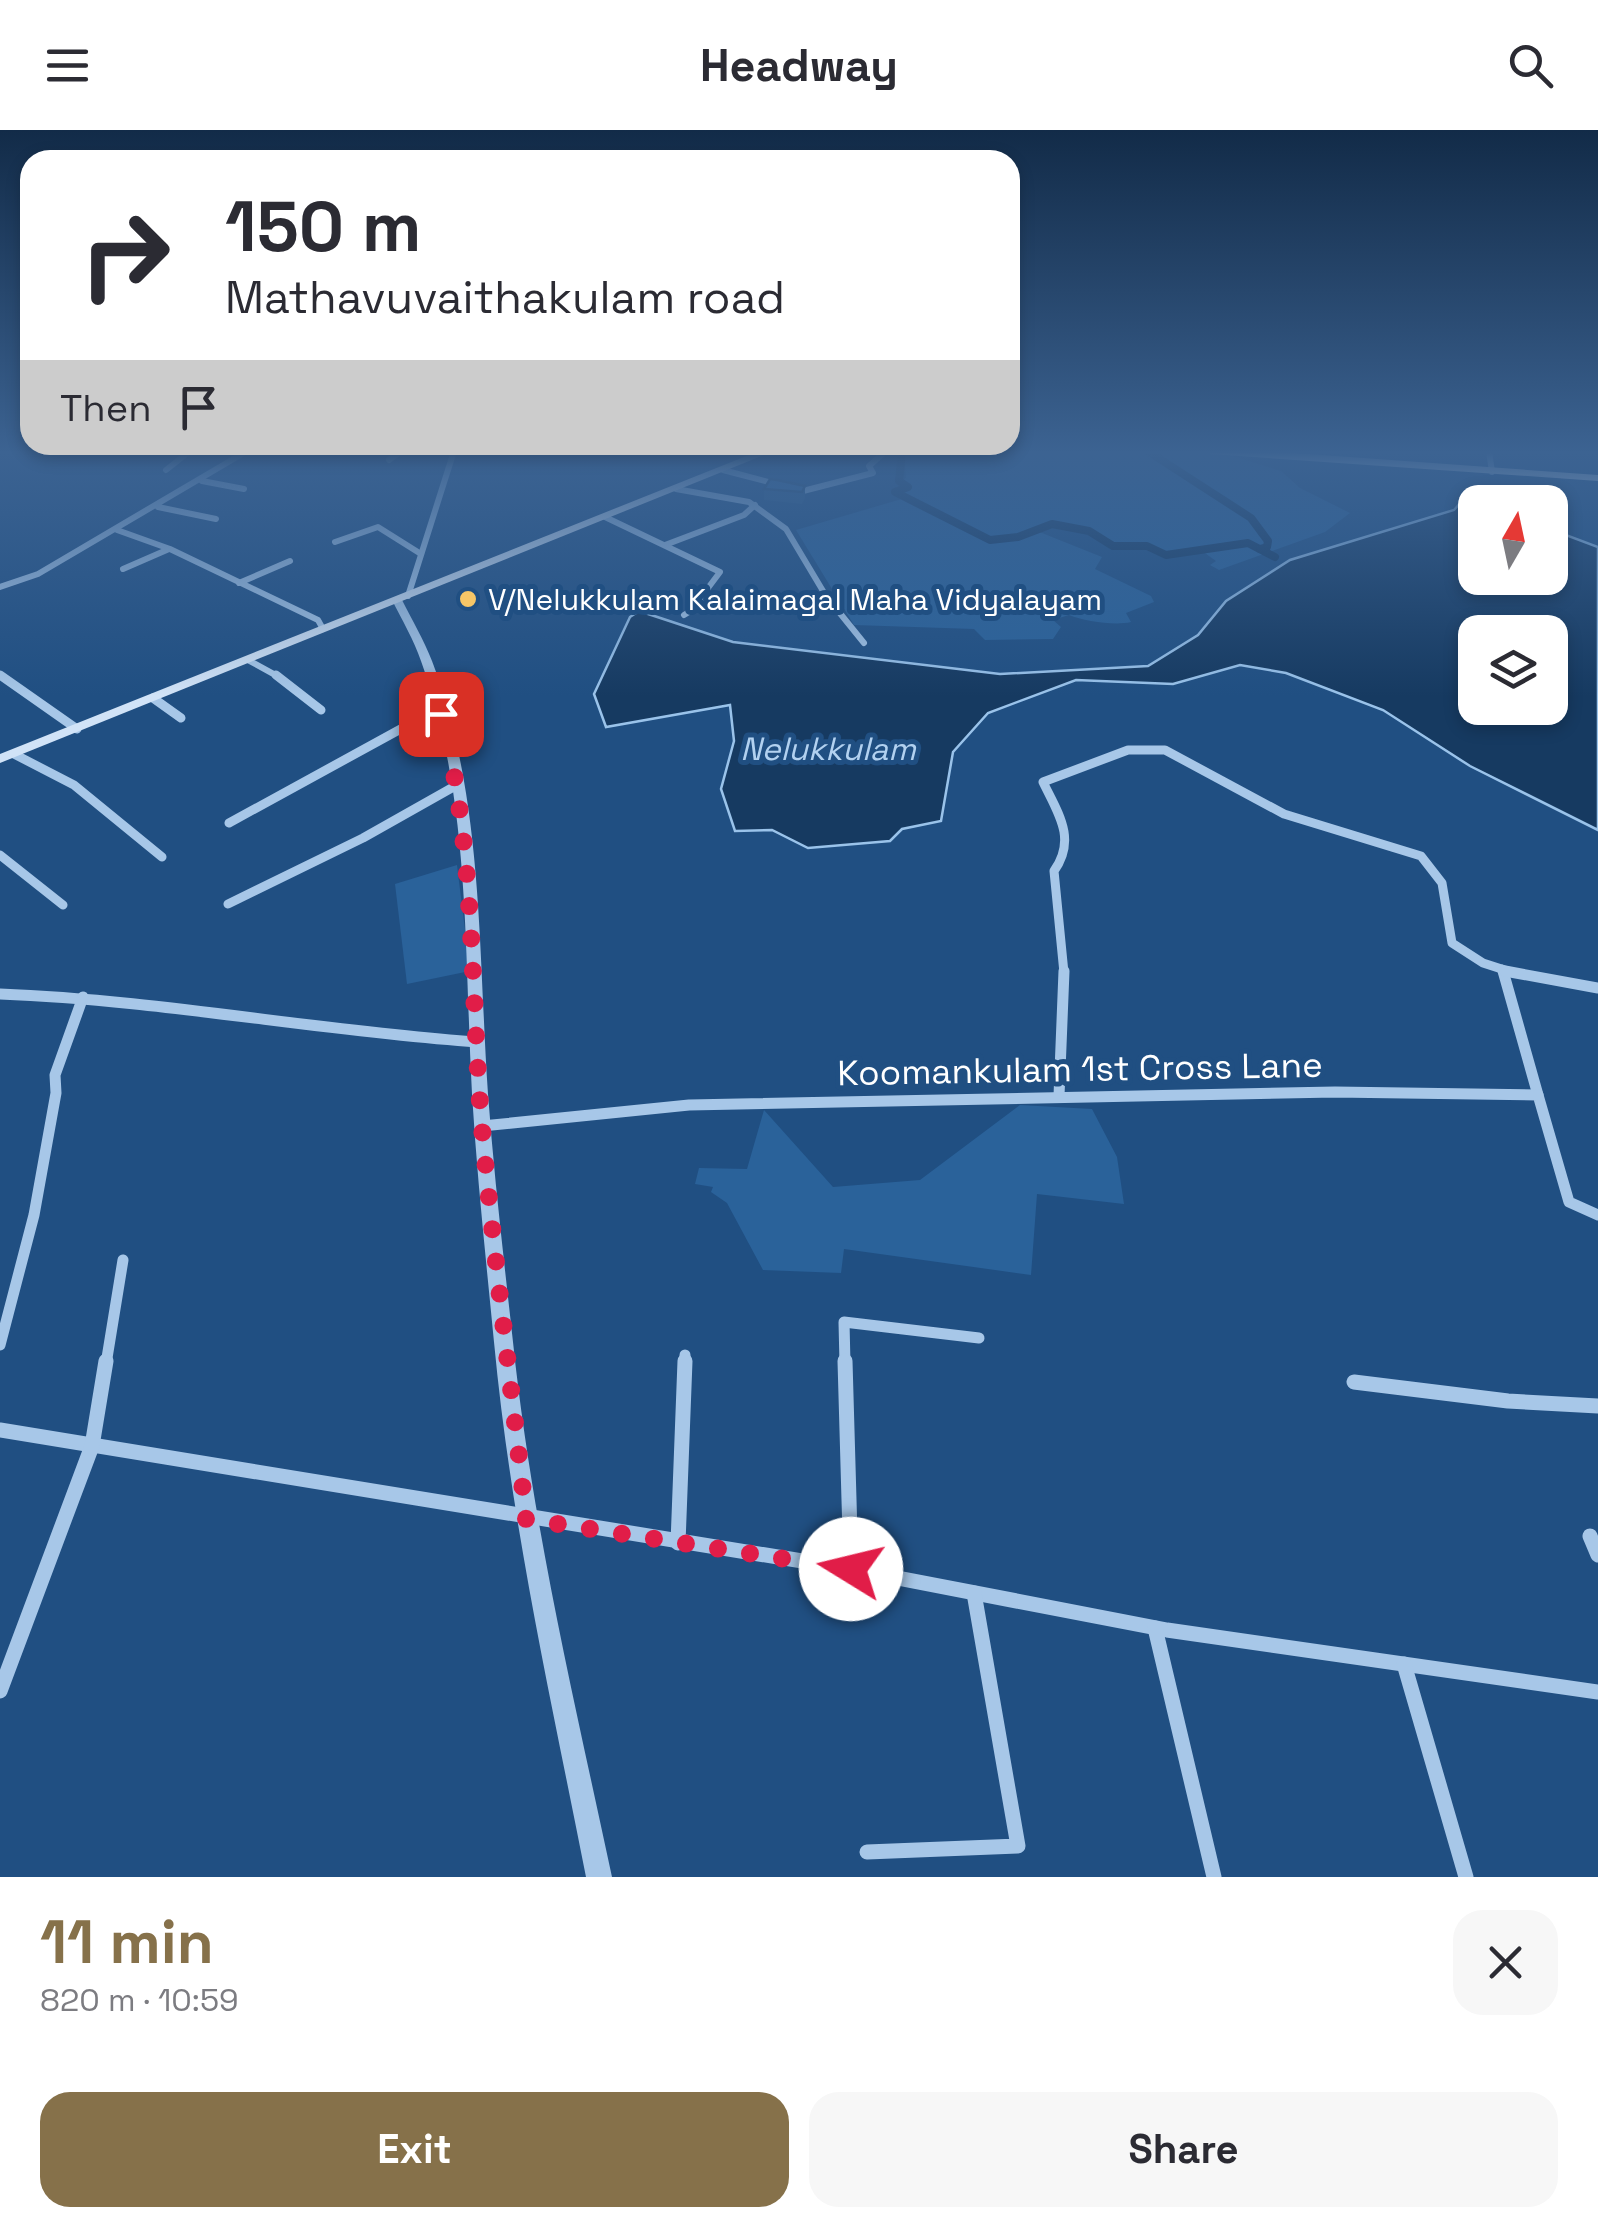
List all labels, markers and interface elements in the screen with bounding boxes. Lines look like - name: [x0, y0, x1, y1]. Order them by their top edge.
- text: Headway: [700, 37, 898, 94]
- icon: menu: [40, 38, 95, 93]
- icon: search: [1503, 38, 1558, 93]
- text: 150 m: [225, 182, 422, 271]
- icon: right: [60, 190, 190, 320]
- text: Mathavuvaithakulam road: [225, 269, 785, 326]
- icon: arrive: [171, 380, 226, 435]
- text: Then: [60, 384, 151, 432]
- north arrow: [1458, 485, 1568, 595]
- map controls: [1458, 485, 1568, 725]
- place label: V/Nelukkulam Kalaimagal Maha Vidyalayam: [488, 580, 1102, 619]
- marker: V/Nelukkulam Kalaimagal Maha Vidyalayam: [457, 588, 479, 610]
- button: layers: [1458, 615, 1568, 725]
- pin: [399, 672, 484, 757]
- icon: arrive: [414, 687, 469, 742]
- water label: Nelukkulam: [740, 729, 917, 769]
- street label: Koomankulam 1st Cross Lane: [837, 1043, 1323, 1095]
- position arrow: [799, 1517, 903, 1621]
- text: 11 min: [40, 1904, 214, 1981]
- button: close: [1453, 1910, 1558, 2015]
- text: 820 m · 10:59: [40, 1980, 239, 2020]
- button: Exit: [40, 2092, 789, 2207]
- button: Share: [809, 2092, 1558, 2207]

